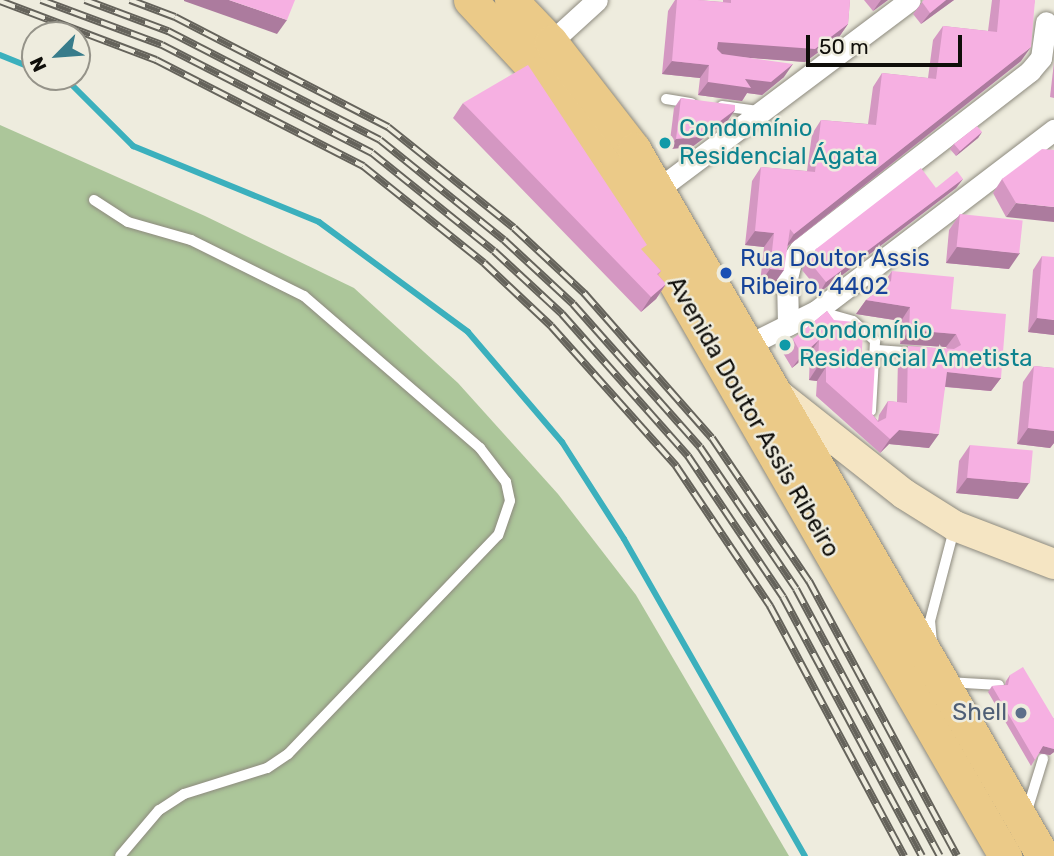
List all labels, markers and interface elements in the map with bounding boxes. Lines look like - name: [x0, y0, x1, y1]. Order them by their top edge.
- north arrow: [21, 21, 91, 91]
- scale bar: [809, 21, 965, 65]
- text: 50 m: [819, 34, 869, 59]
- text: N: [25, 53, 52, 75]
- place label: Condomínio Residencial Ágata: [679, 115, 878, 171]
- marker: Condomínio Residencial Ágata: [657, 135, 673, 151]
- place label: Rua Doutor Assis Ribeiro, 4402: [740, 245, 931, 301]
- marker: Rua Doutor Assis Ribeiro, 4402: [718, 265, 734, 281]
- street label: Avenida Doutor Assis Ribeiro: [660, 271, 846, 563]
- place label: Condomínio Residencial Ametista: [799, 317, 1033, 373]
- marker: Condomínio Residencial Ametista: [777, 337, 793, 353]
- place label: Shell: [952, 699, 1007, 727]
- marker: Shell: [1013, 705, 1029, 721]

